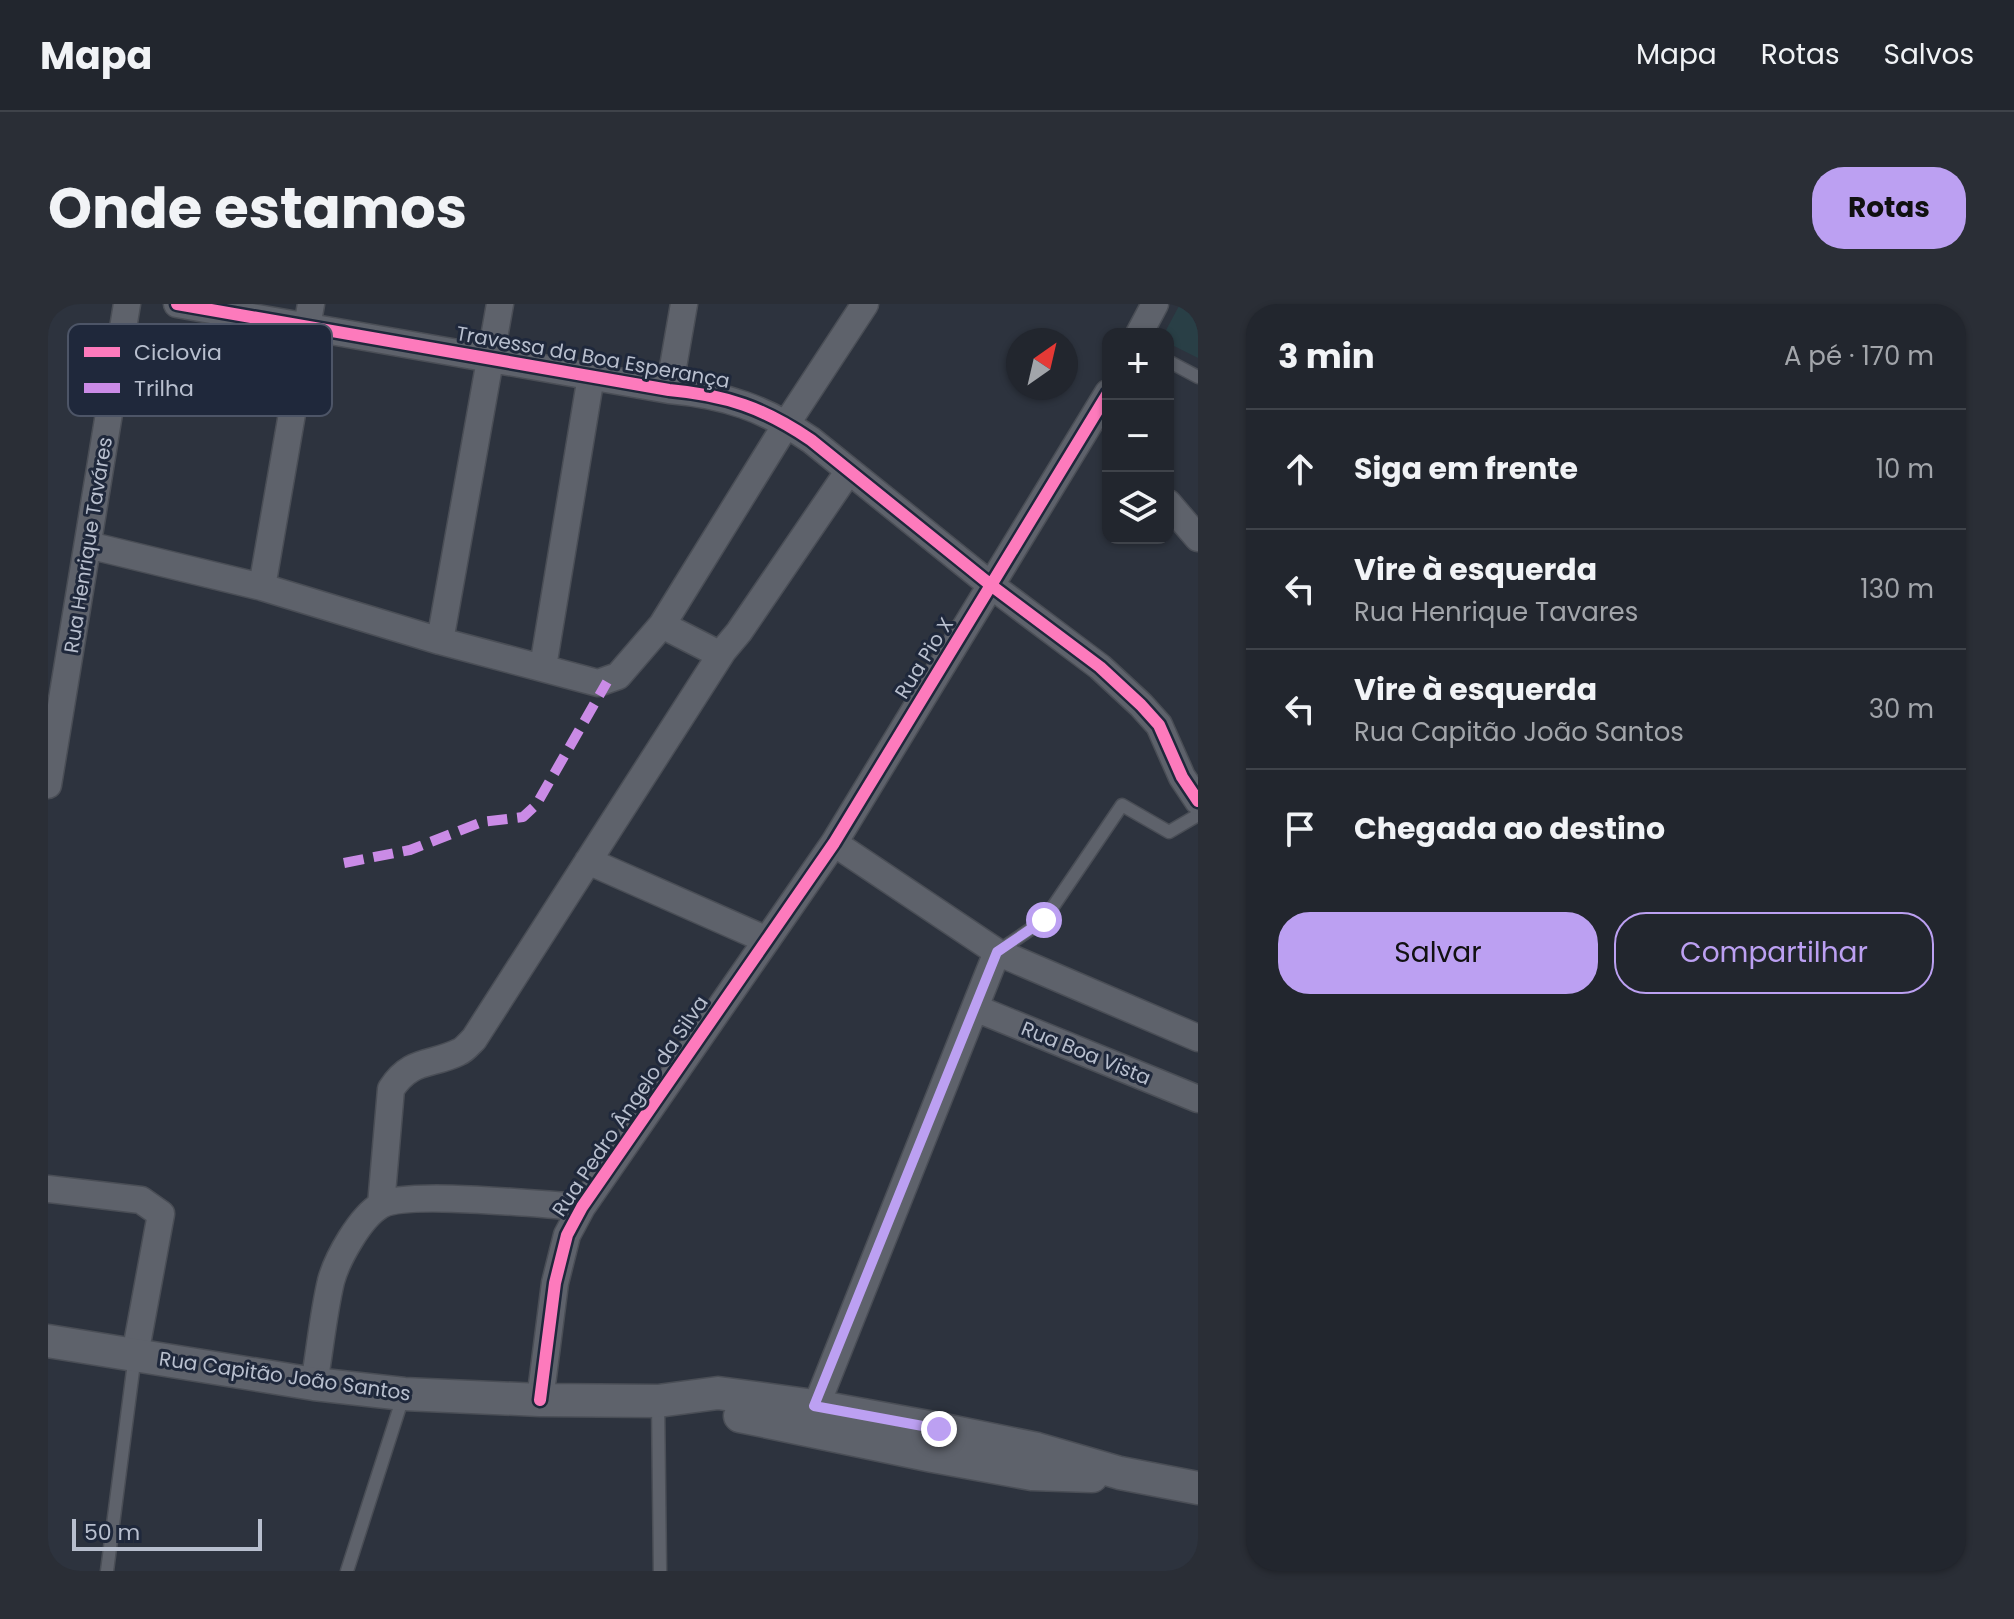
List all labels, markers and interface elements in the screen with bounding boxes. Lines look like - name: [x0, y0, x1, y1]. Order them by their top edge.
- text: Mapa: [40, 29, 152, 82]
- text: Mapa: [1636, 35, 1717, 74]
- text: Rotas: [1761, 35, 1840, 74]
- text: Salvos: [1884, 35, 1974, 74]
- button: Rotas: [1812, 167, 1966, 249]
- text: Onde estamos: [48, 169, 467, 248]
- street label: Travessa da Boa Esperança: [454, 319, 732, 395]
- legend: [68, 324, 332, 416]
- north arrow: [1006, 328, 1078, 400]
- map controls: [1102, 328, 1174, 544]
- button: +: [1102, 328, 1174, 400]
- text: 3 min: [1278, 332, 1375, 380]
- text: Ciclovia: [134, 337, 222, 368]
- text: A pé · 170 m: [1784, 338, 1934, 374]
- text: Trilha: [134, 373, 194, 404]
- button: −: [1102, 400, 1174, 472]
- street label: Rua Henrique Taváres: [57, 435, 119, 655]
- icon: ahead: [1278, 447, 1322, 491]
- text: Siga em frente: [1354, 447, 1578, 490]
- text: 10 m: [1876, 451, 1934, 487]
- button: layers: [1102, 472, 1174, 544]
- text: Vire à esquerda: [1354, 548, 1597, 591]
- icon: left: [1278, 567, 1322, 611]
- text: 130 m: [1860, 571, 1934, 607]
- text: Rua Henrique Tavares: [1354, 594, 1638, 630]
- street label: Rua Pio X: [888, 612, 960, 704]
- text: Vire à esquerda: [1354, 668, 1597, 711]
- icon: left: [1278, 687, 1322, 731]
- text: 30 m: [1869, 691, 1934, 727]
- text: Rua Capitão João Santos: [1354, 714, 1684, 750]
- icon: arrive: [1278, 807, 1322, 851]
- text: Chegada ao destino: [1354, 807, 1665, 850]
- route start: [1026, 902, 1062, 938]
- button: Salvar: [1278, 912, 1598, 994]
- button: Compartilhar: [1614, 912, 1934, 994]
- street label: Rua Pedro Ângelo da Silva: [545, 990, 715, 1222]
- street label: Rua Boa Vista: [1017, 1014, 1155, 1092]
- street label: Rua Capitão João Santos: [157, 1344, 413, 1408]
- route end: [921, 1411, 957, 1447]
- scale bar: [72, 1515, 262, 1551]
- text: 50 m: [84, 1517, 140, 1548]

